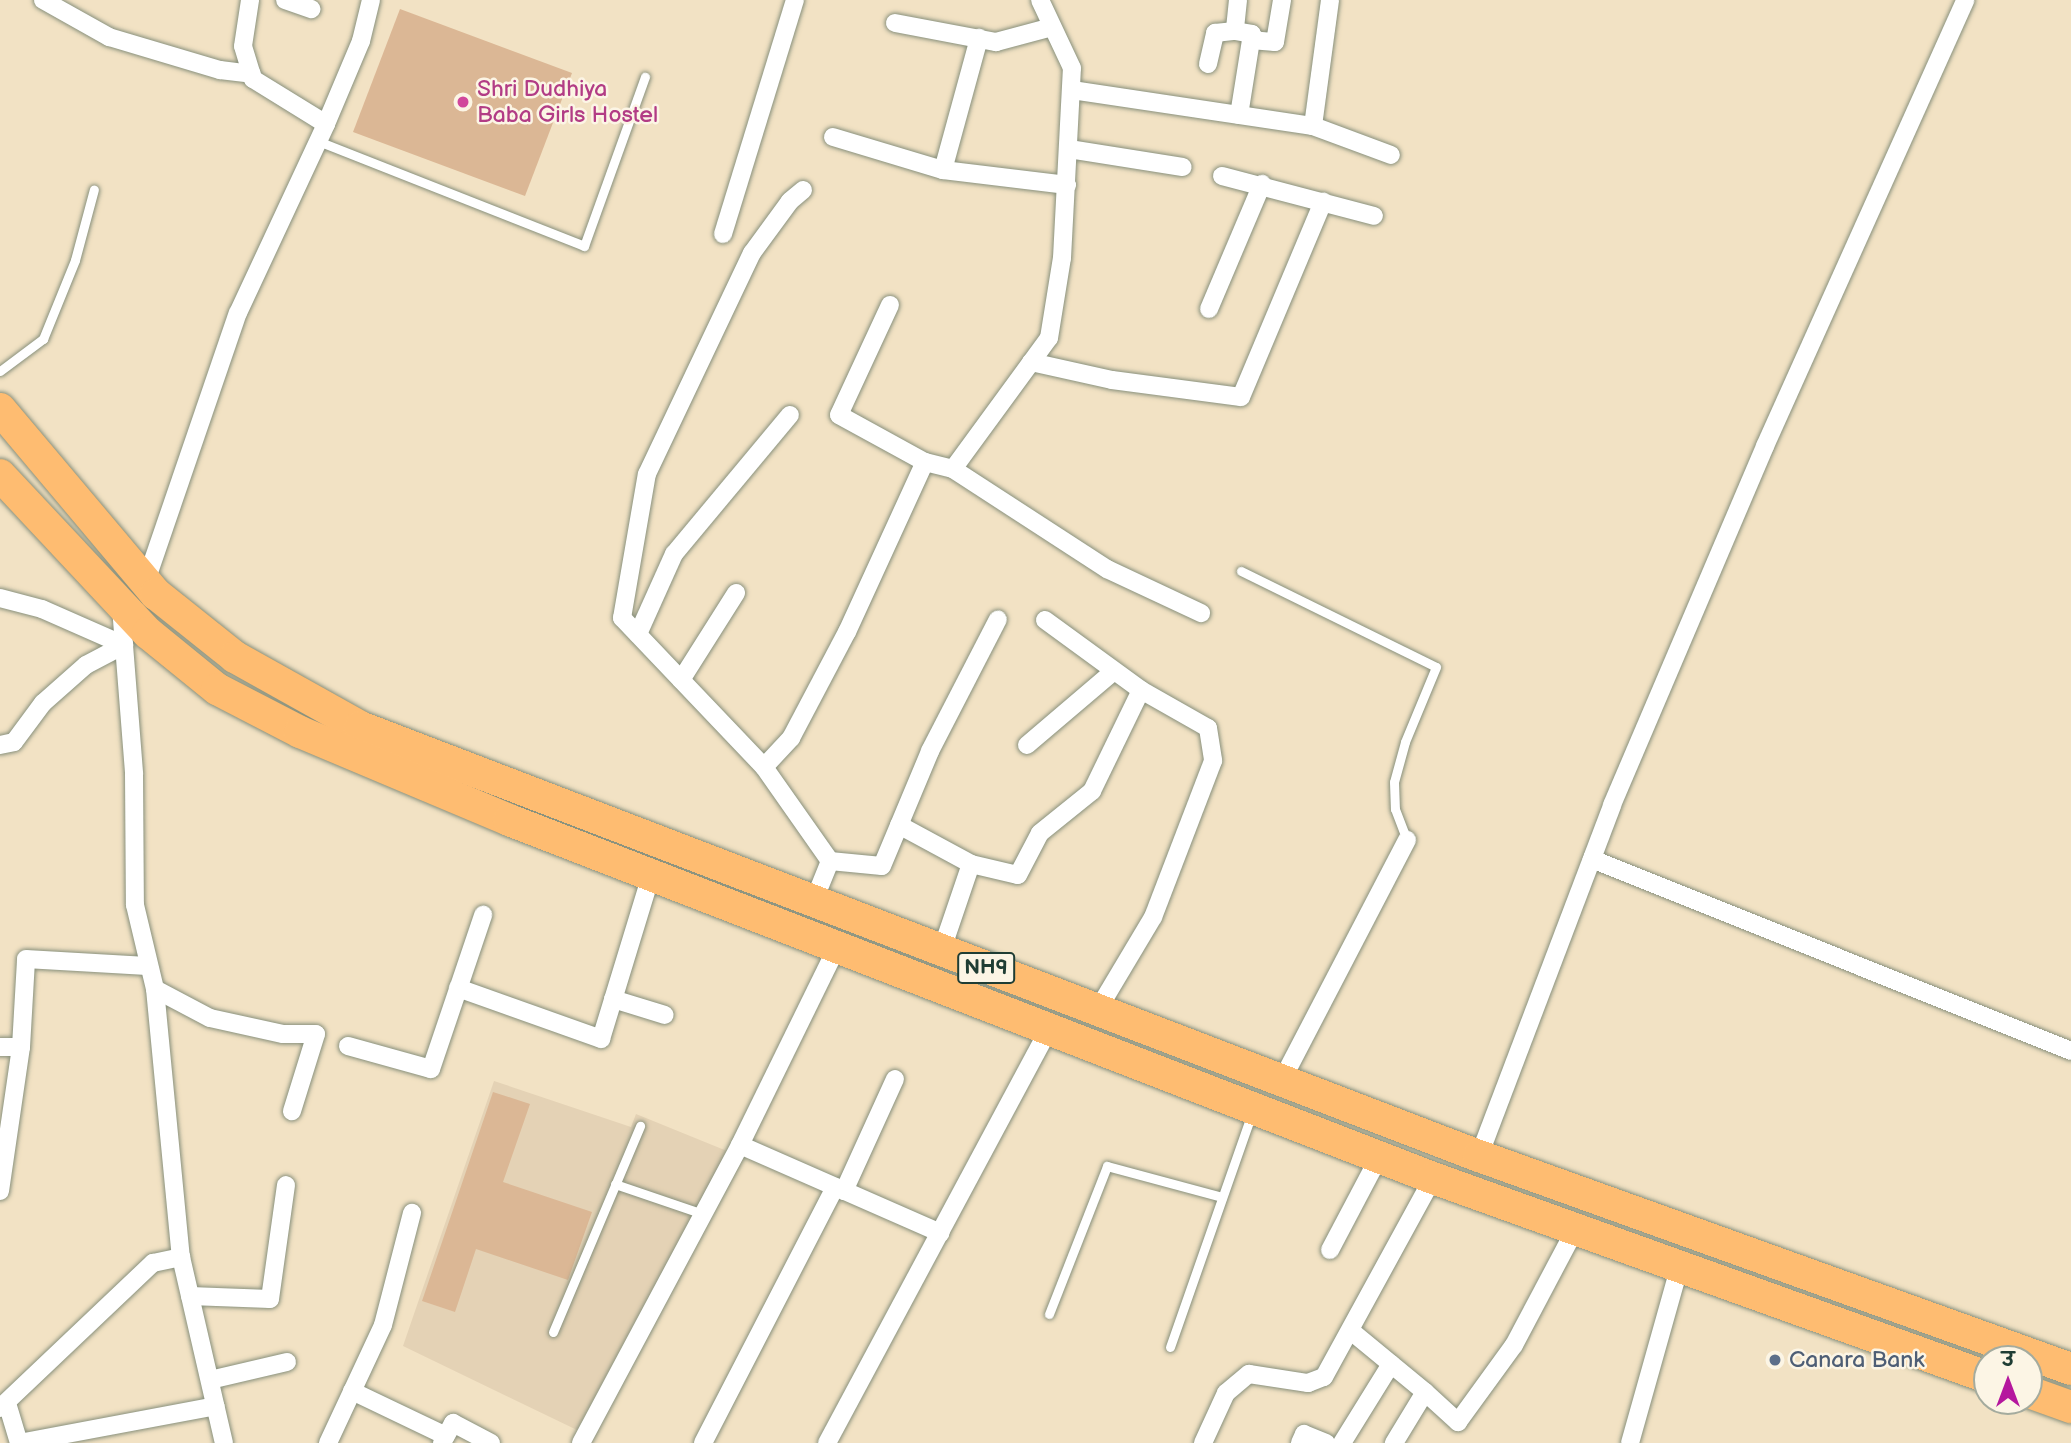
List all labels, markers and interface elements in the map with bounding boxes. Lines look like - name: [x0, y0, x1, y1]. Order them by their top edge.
- place label: Shri Dudhiya Baba Girls Hostel: [477, 75, 658, 129]
- marker: Shri Dudhiya Baba Girls Hostel: [455, 94, 471, 110]
- road number: NH9: [956, 950, 1016, 986]
- north arrow: [1973, 1345, 2043, 1415]
- place label: Canara Bank: [1789, 1346, 1924, 1374]
- text: उ: [2002, 1349, 2014, 1372]
- marker: Canara Bank: [1767, 1352, 1783, 1368]

